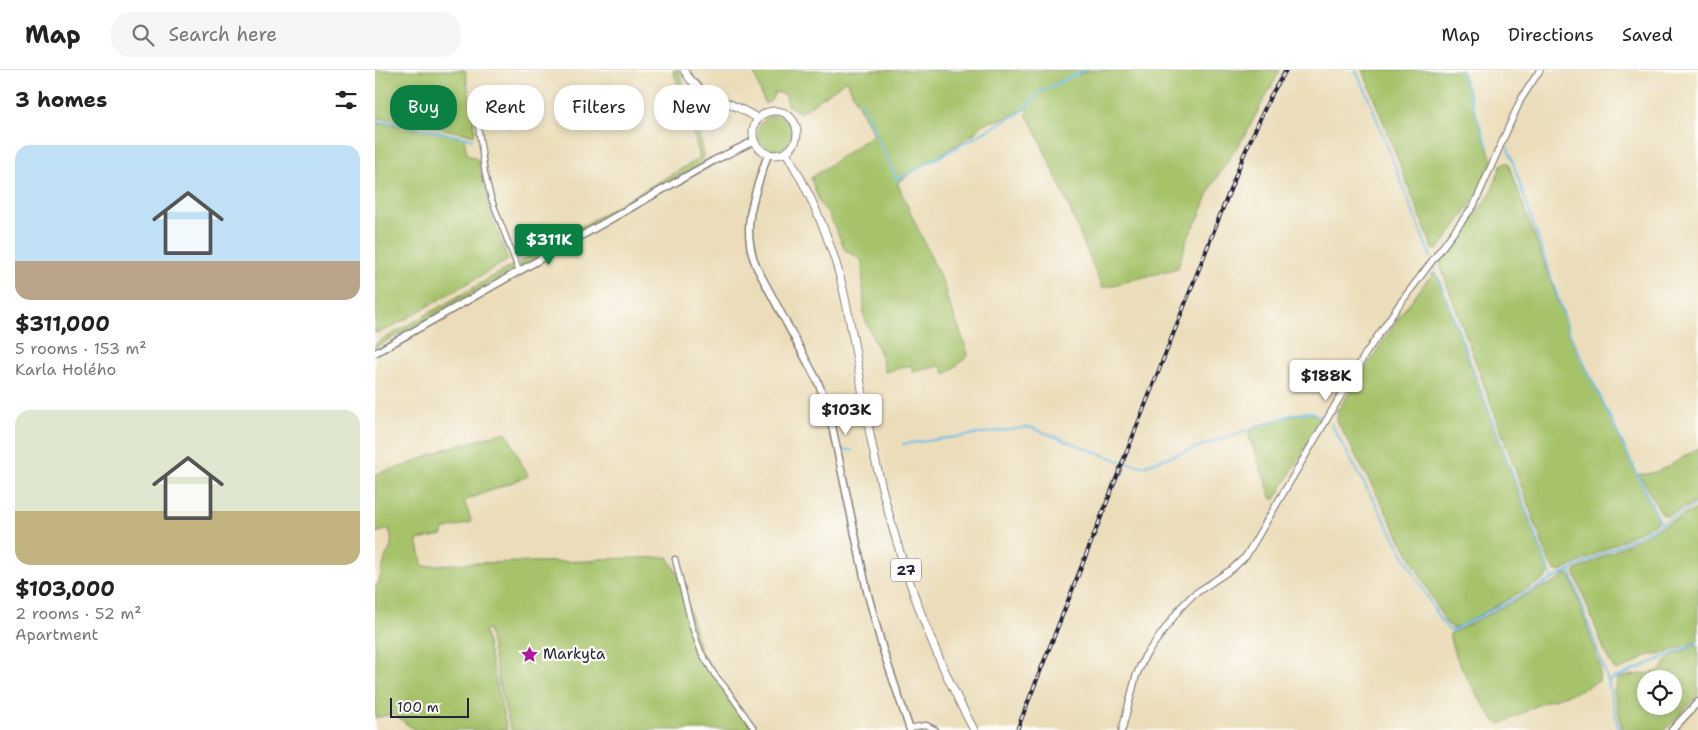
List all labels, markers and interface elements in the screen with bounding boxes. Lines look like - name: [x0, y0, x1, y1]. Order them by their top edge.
- search box: [111, 12, 461, 57]
- text: Map: [25, 19, 81, 51]
- icon: search: [129, 21, 157, 49]
- text: Search here: [169, 22, 277, 47]
- text: Map: [1442, 23, 1480, 47]
- text: Directions: [1508, 23, 1594, 47]
- text: Saved: [1622, 23, 1673, 47]
- chip: Buy: [390, 85, 457, 130]
- chip: Rent: [467, 85, 544, 130]
- chip: Filters: [554, 85, 644, 130]
- chip: New: [654, 85, 729, 130]
- text: 3 homes: [15, 86, 107, 114]
- icon: filters: [332, 86, 360, 114]
- icon: home: [143, 178, 233, 268]
- pin: $311K: [514, 224, 584, 266]
- text: $311K: [526, 229, 572, 250]
- text: $311,000: [15, 310, 110, 338]
- text: 5 rooms · 153 m²: [15, 338, 147, 359]
- text: Karla Holého: [15, 359, 116, 380]
- pin: $188K: [1291, 360, 1361, 402]
- text: $188K: [1300, 365, 1352, 386]
- pin: $103K: [811, 394, 881, 436]
- text: $103K: [821, 399, 871, 420]
- icon: home: [143, 443, 233, 533]
- road number: 27: [891, 558, 921, 582]
- text: $103,000: [15, 575, 115, 603]
- text: 2 rooms · 52 m²: [15, 603, 142, 624]
- text: Apartment: [15, 624, 98, 645]
- place icon: Markyta: [519, 644, 539, 664]
- place label: Markyta: [543, 644, 606, 664]
- map controls: [1637, 670, 1682, 715]
- button: locate: [1637, 670, 1682, 715]
- scale bar: [390, 695, 469, 718]
- text: 100 m: [397, 698, 439, 716]

